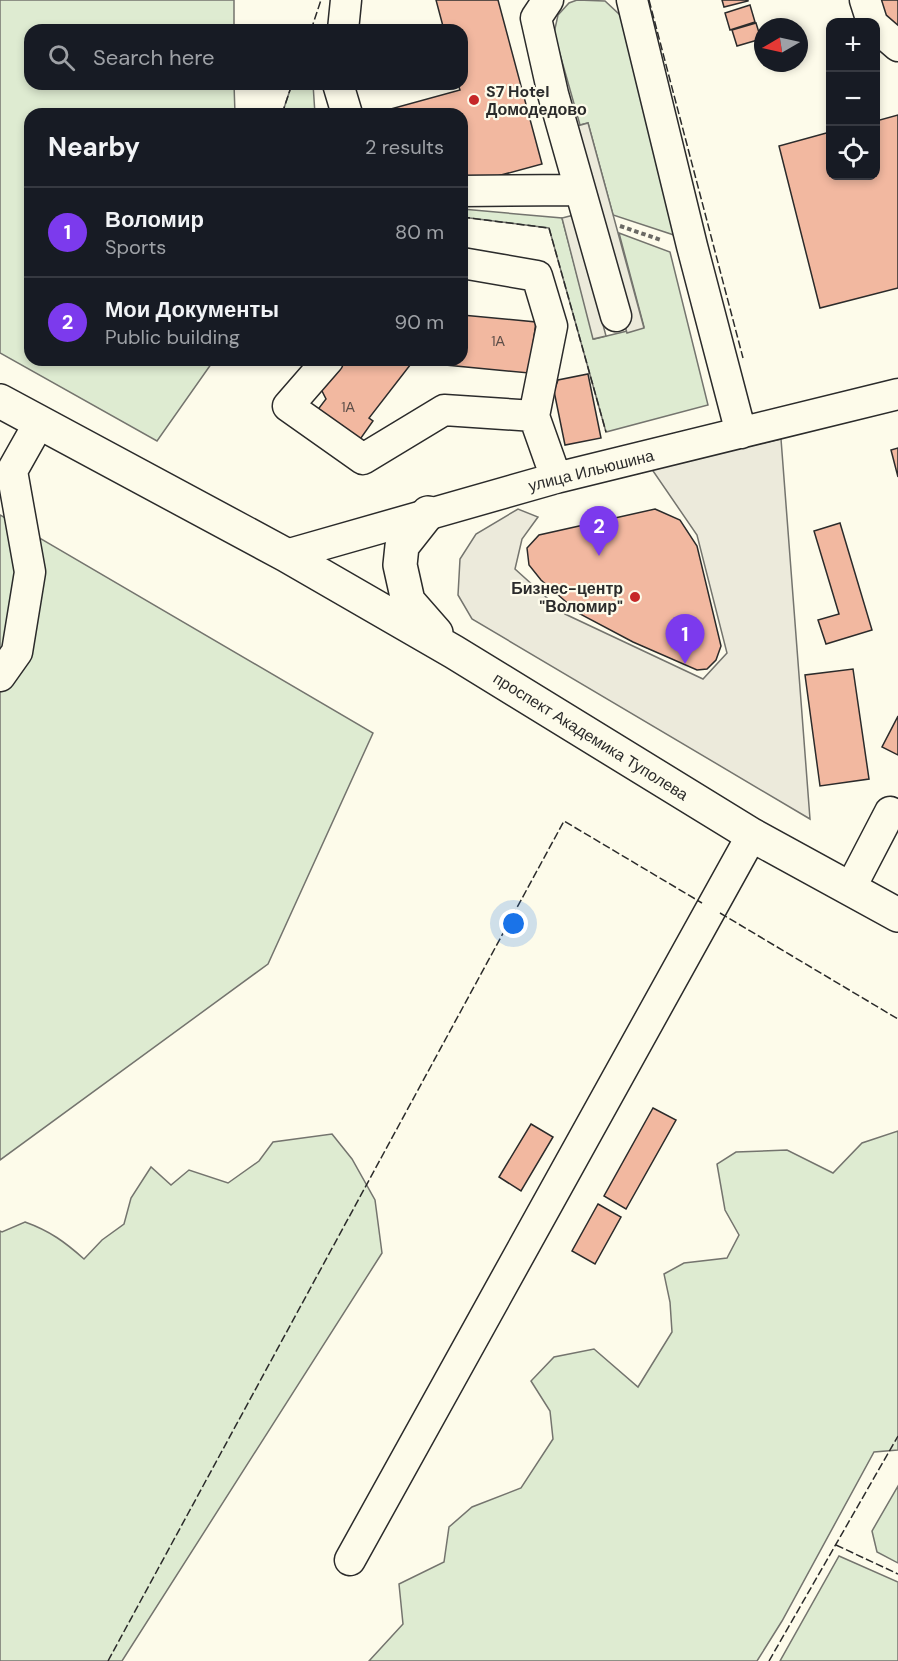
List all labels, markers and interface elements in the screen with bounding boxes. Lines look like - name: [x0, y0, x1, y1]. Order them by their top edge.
- north arrow: [754, 18, 808, 72]
- map controls: [826, 18, 880, 180]
- button: +: [826, 18, 880, 72]
- search box: [24, 24, 468, 90]
- icon: search: [45, 41, 78, 74]
- text: Search here: [93, 43, 214, 72]
- button: −: [826, 72, 880, 126]
- place label: S7 Hotel Домодедово: [486, 81, 587, 120]
- marker: S7 Hotel Домодедово: [467, 93, 481, 107]
- button: locate: [826, 126, 880, 180]
- text: Nearby: [48, 130, 140, 164]
- text: 2 results: [365, 134, 444, 160]
- text: Воломир: [105, 205, 204, 234]
- text: 1: [64, 219, 71, 245]
- text: 80 m: [395, 219, 444, 245]
- text: Sports: [105, 234, 166, 260]
- text: Мои Документы: [105, 295, 279, 324]
- text: 2: [62, 309, 73, 335]
- text: 90 m: [395, 309, 444, 335]
- text: Public building: [105, 324, 240, 350]
- house number: 1А: [491, 332, 506, 350]
- house number: 1А: [341, 398, 356, 416]
- street label: улица Ильюшина: [526, 445, 656, 496]
- pin: 2: [580, 506, 618, 556]
- place label: Бизнес-центр "Воломир": [511, 578, 623, 617]
- marker: Бизнес-центр "Воломир": [628, 590, 642, 604]
- pin: 1: [666, 614, 704, 664]
- street label: проспект Академика Туполева: [489, 668, 692, 805]
- your location: [499, 909, 528, 938]

